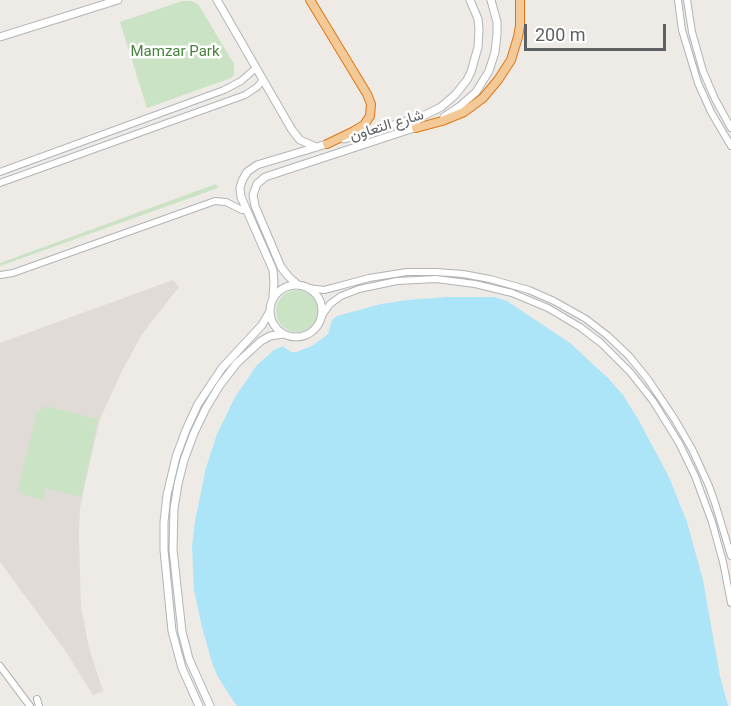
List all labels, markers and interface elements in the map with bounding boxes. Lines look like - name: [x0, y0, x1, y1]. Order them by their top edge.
- scale bar: [527, 12, 670, 50]
- text: 200 m: [535, 24, 586, 45]
- park label: Mamzar Park: [130, 43, 220, 61]
- street label: شارع التعاون: [348, 106, 426, 146]

